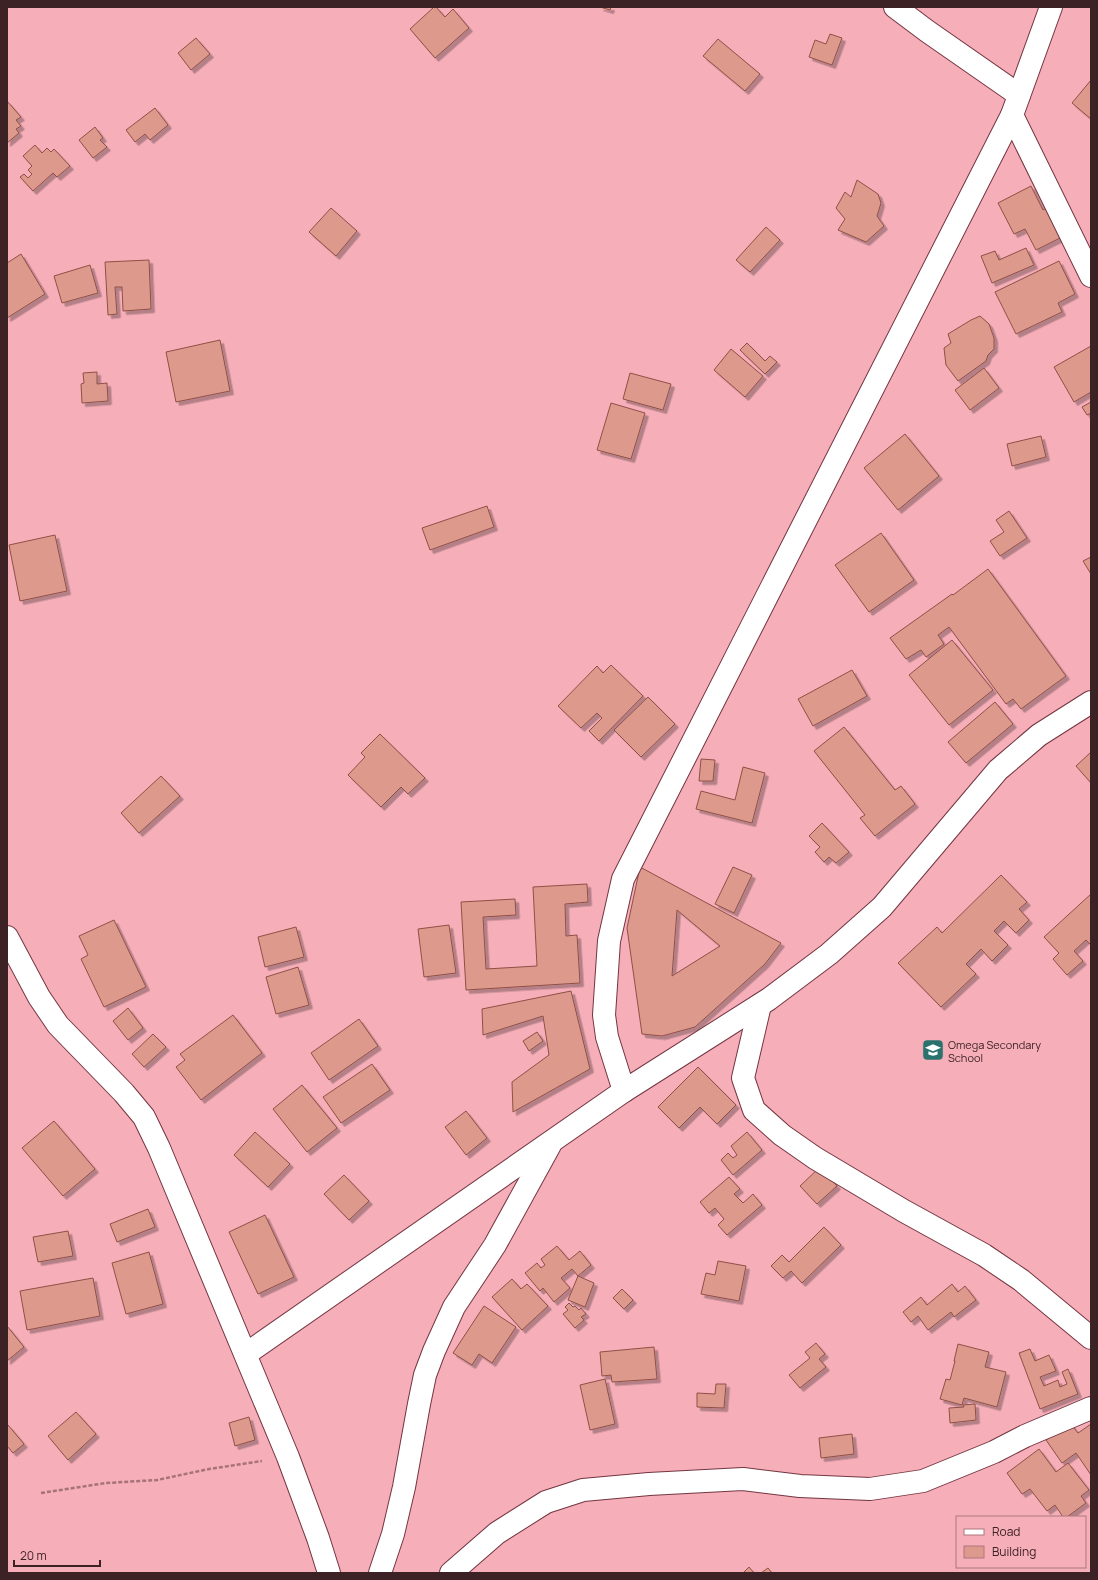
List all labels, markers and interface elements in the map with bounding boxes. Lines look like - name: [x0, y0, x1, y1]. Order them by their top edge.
- school or university icon: Omega Secondary School: [920, 1037, 946, 1063]
- place label: Omega Secondary School: [948, 1037, 1041, 1065]
- legend: [956, 1516, 1086, 1568]
- text: Road: [992, 1523, 1020, 1540]
- scale bar: [14, 1542, 100, 1568]
- text: Building: [992, 1543, 1036, 1560]
- text: 20 m: [20, 1547, 47, 1564]

